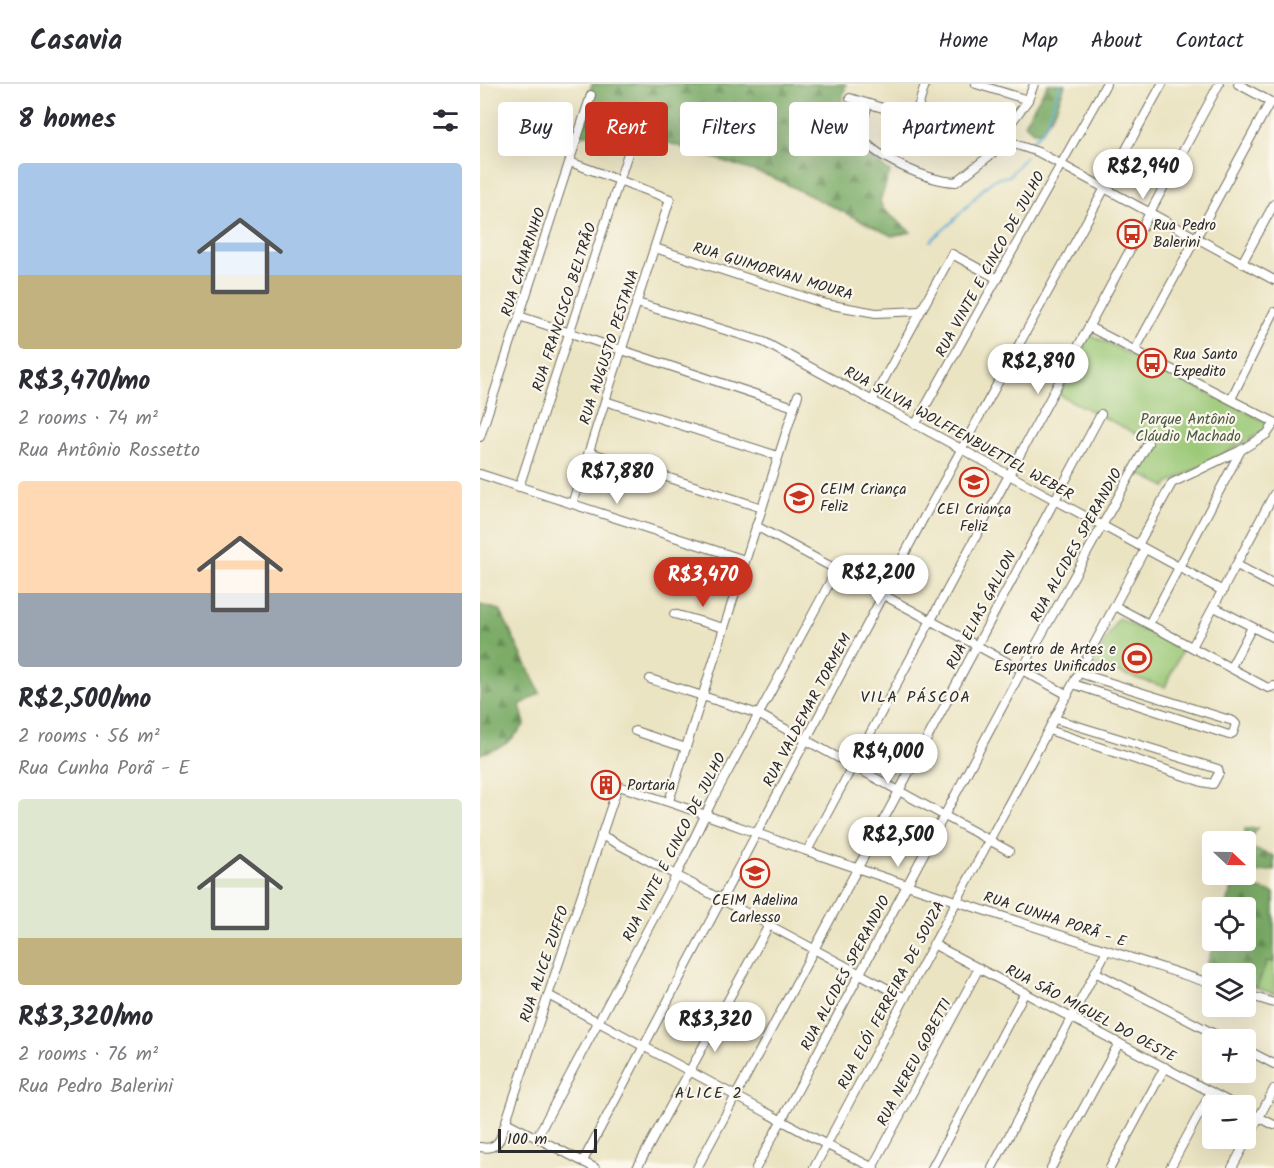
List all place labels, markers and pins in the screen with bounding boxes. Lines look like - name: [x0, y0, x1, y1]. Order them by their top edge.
- pin: R$2,940: [1088, 149, 1198, 200]
- place label: Rua Pedro Balerini: [1153, 214, 1216, 255]
- bus stop icon: Rua Pedro Balerini: [1116, 218, 1148, 250]
- place label: Rua Santo Expedito: [1173, 343, 1238, 384]
- pin: R$2,890: [983, 344, 1093, 395]
- bus stop icon: Rua Santo Expedito: [1136, 347, 1168, 379]
- pin: R$7,880: [562, 454, 672, 505]
- school or university icon: CEI Criança Feliz: [958, 466, 990, 498]
- place label: CEIM Criança Feliz: [820, 478, 907, 519]
- school or university icon: CEIM Criança Feliz: [783, 482, 815, 514]
- place label: CEI Criança Feliz: [937, 498, 1011, 539]
- pin: R$2,200: [823, 555, 933, 606]
- pin: R$3,470: [648, 557, 758, 608]
- place label: Centro de Artes e Esportes Unificados: [994, 638, 1117, 679]
- sports icon: Centro de Artes e Esportes Unificados: [1121, 642, 1153, 674]
- pin: R$4,000: [833, 734, 943, 785]
- building icon: Portaria: [590, 769, 622, 801]
- place label: Portaria: [627, 774, 675, 798]
- pin: R$2,500: [843, 817, 953, 868]
- school or university icon: CEIM Adelina Carlesso: [739, 857, 771, 889]
- place label: CEIM Adelina Carlesso: [712, 889, 798, 930]
- pin: R$3,320: [660, 1002, 770, 1053]

